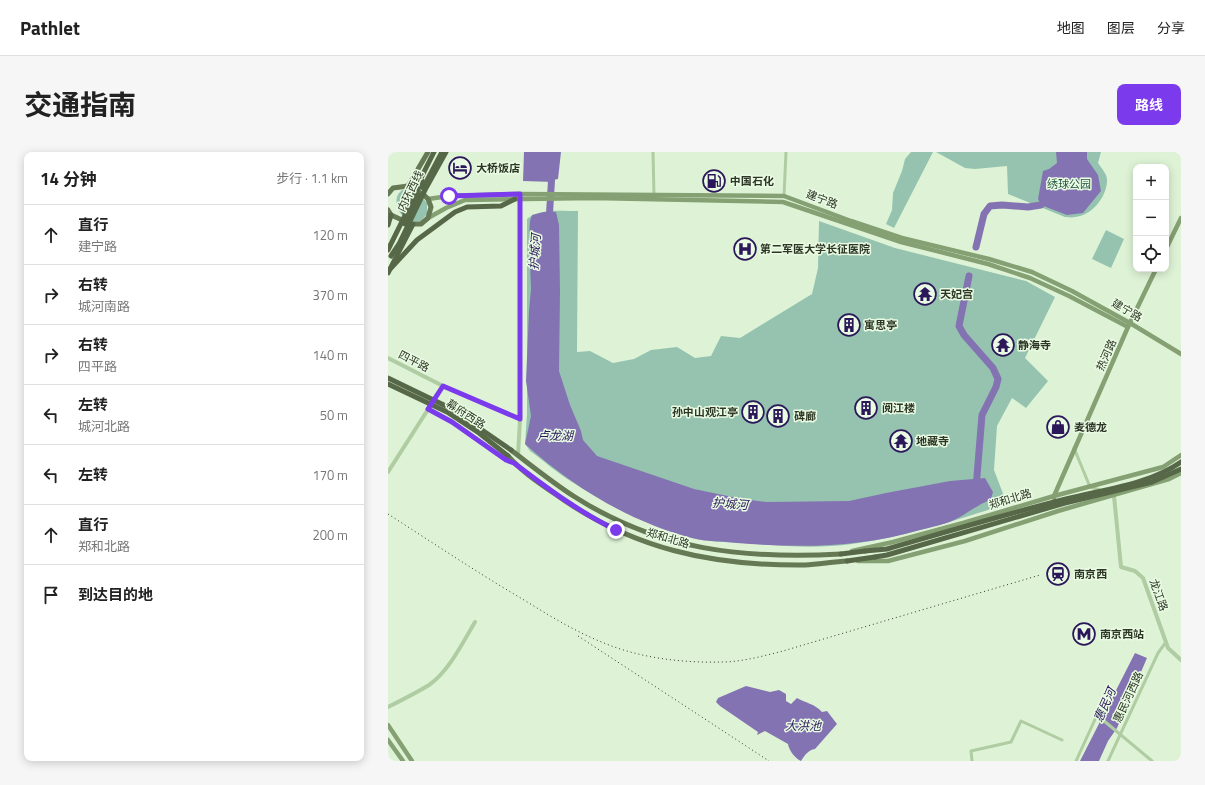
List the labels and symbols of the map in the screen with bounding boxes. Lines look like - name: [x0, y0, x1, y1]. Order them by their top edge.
- hotel icon: 大桥饭店: [447, 155, 473, 181]
- place label: 大桥饭店: [476, 160, 520, 176]
- street label: 内环西线: [393, 168, 427, 214]
- fuel station icon: 中国石化: [701, 168, 727, 194]
- place label: 中国石化: [730, 173, 774, 189]
- park label: 绣球公园: [1047, 176, 1091, 192]
- street label: 建宁路: [804, 186, 840, 212]
- route start: [440, 187, 458, 205]
- water label: 护城河: [524, 231, 545, 271]
- hospital icon: 第二军医大学长征医院: [732, 236, 758, 262]
- place label: 第二军医大学长征医院: [760, 241, 870, 257]
- temple icon: 天妃宫: [912, 281, 938, 307]
- place label: 天妃宫: [940, 286, 973, 302]
- street label: 建宁路: [1109, 295, 1145, 325]
- building icon: 寓思亭: [836, 312, 862, 338]
- place label: 寓思亭: [864, 317, 897, 333]
- temple icon: 静海寺: [990, 332, 1016, 358]
- place label: 静海寺: [1018, 337, 1051, 353]
- street label: 热河路: [1092, 337, 1120, 373]
- street label: 四平路: [396, 346, 432, 376]
- street label: 幕府西路: [443, 395, 489, 433]
- building icon: 阅江楼: [853, 395, 879, 421]
- building icon: 孙中山观江亭: [740, 399, 766, 425]
- place label: 阅江楼: [882, 400, 915, 416]
- building icon: 碑廊: [765, 403, 791, 429]
- place label: 孙中山观江亭: [672, 404, 738, 420]
- place label: 碑廊: [794, 408, 816, 424]
- shop icon: 麦德龙: [1045, 414, 1071, 440]
- place label: 麦德龙: [1074, 419, 1107, 435]
- water label: 卢龙湖: [537, 426, 575, 445]
- temple icon: 地藏寺: [888, 428, 914, 454]
- place label: 地藏寺: [916, 433, 949, 449]
- street label: 郑和北路: [987, 485, 1033, 513]
- water label: 护城河: [711, 493, 751, 514]
- route end: [607, 521, 625, 539]
- street label: 郑和北路: [645, 524, 691, 552]
- station icon: 南京西: [1045, 561, 1071, 587]
- place label: 南京西: [1074, 566, 1107, 582]
- street label: 龙江路: [1146, 577, 1172, 613]
- metro station icon: 南京西站: [1071, 621, 1097, 647]
- place label: 南京西站: [1100, 626, 1144, 642]
- street label: 惠民河西路: [1109, 669, 1147, 725]
- water label: 惠民河: [1089, 683, 1121, 725]
- water label: 大洪池: [785, 716, 822, 735]

